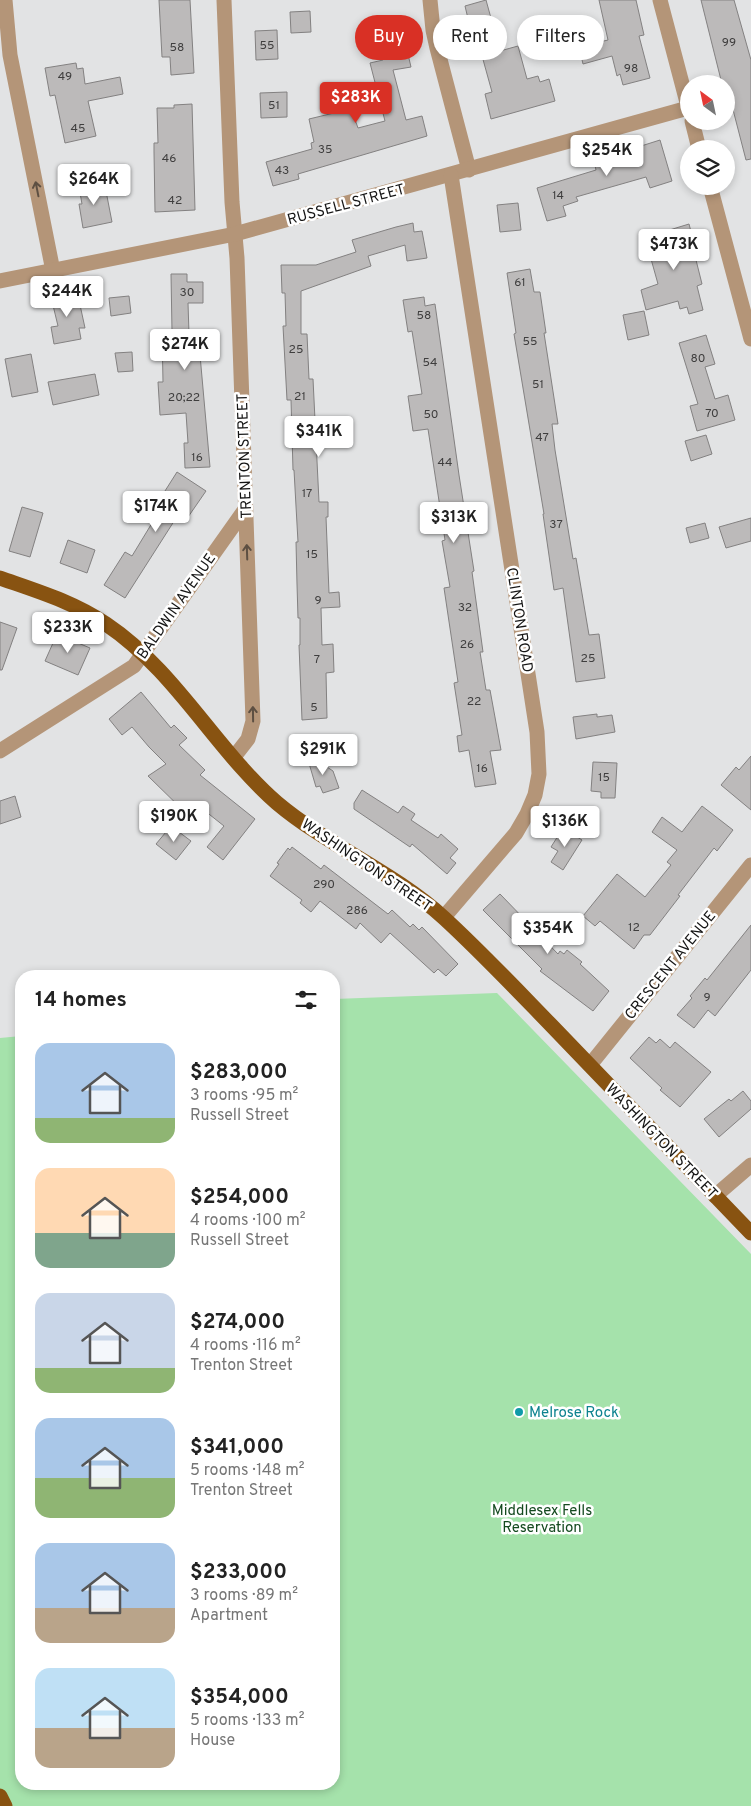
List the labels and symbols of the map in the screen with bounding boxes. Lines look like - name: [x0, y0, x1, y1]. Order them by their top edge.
- house number: 99: [722, 35, 736, 51]
- house number: 55: [260, 38, 274, 54]
- house number: 58: [170, 40, 184, 56]
- house number: 98: [624, 61, 638, 77]
- house number: 49: [58, 69, 72, 85]
- north arrow: [680, 75, 735, 130]
- pin: $283K: [321, 82, 391, 124]
- house number: 51: [268, 98, 280, 114]
- house number: 45: [71, 121, 85, 137]
- pin: $254K: [572, 134, 642, 177]
- house number: 35: [318, 142, 332, 158]
- house number: 46: [162, 151, 176, 167]
- house number: 43: [275, 163, 289, 179]
- pin: $264K: [59, 164, 129, 206]
- street label: RUSSELL STREET: [285, 181, 407, 230]
- one-way arrow: [32, 182, 41, 198]
- house number: 14: [552, 188, 564, 204]
- house number: 42: [168, 193, 182, 209]
- pin: $473K: [639, 228, 709, 271]
- house number: 61: [514, 275, 526, 291]
- pin: $244K: [32, 276, 102, 318]
- house number: 30: [180, 285, 194, 301]
- house number: 58: [417, 308, 431, 324]
- pin: $274K: [150, 328, 220, 371]
- house number: 55: [523, 334, 537, 350]
- house number: 25: [289, 342, 303, 358]
- house number: 80: [691, 351, 705, 367]
- house number: 54: [422, 355, 438, 371]
- house number: 51: [532, 377, 544, 393]
- house number: 21: [294, 389, 306, 405]
- house number: 20;22: [168, 390, 200, 406]
- street label: TRENTON STREET: [234, 393, 257, 519]
- house number: 70: [705, 406, 719, 422]
- house number: 50: [423, 407, 439, 423]
- pin: $341K: [284, 416, 354, 458]
- house number: 47: [535, 430, 549, 446]
- house number: 16: [191, 450, 203, 466]
- house number: 44: [438, 455, 452, 471]
- house number: 17: [302, 486, 312, 502]
- pin: $174K: [121, 490, 191, 533]
- pin: $313K: [419, 502, 489, 544]
- house number: 37: [549, 517, 563, 533]
- one-way arrow: [243, 544, 252, 560]
- house number: 15: [306, 547, 318, 563]
- street label: BALDWIN AVENUE: [134, 550, 221, 663]
- street label: CLINTON ROAD: [501, 566, 536, 674]
- house number: 9: [314, 593, 322, 609]
- house number: 32: [458, 600, 472, 616]
- pin: $233K: [33, 612, 103, 654]
- house number: 26: [460, 637, 474, 653]
- house number: 25: [581, 651, 595, 667]
- house number: 7: [314, 652, 320, 668]
- house number: 22: [467, 694, 481, 710]
- house number: 5: [310, 700, 318, 716]
- one-way arrow: [248, 707, 258, 723]
- pin: $291K: [288, 734, 358, 776]
- house number: 16: [476, 761, 488, 777]
- house number: 15: [598, 770, 610, 786]
- pin: $190K: [139, 800, 209, 843]
- pin: $136K: [530, 806, 600, 848]
- street label: WASHINGTON STREET: [297, 816, 435, 917]
- house number: 290: [313, 877, 335, 893]
- house number: 286: [346, 903, 368, 919]
- street label: CRESCENT AVENUE: [621, 908, 721, 1024]
- pin: $354K: [513, 912, 583, 955]
- house number: 12: [628, 920, 640, 936]
- house number: 9: [703, 990, 711, 1006]
- street label: WASHINGTON STREET: [601, 1080, 721, 1204]
- place label: Melrose Rock: [529, 1404, 619, 1423]
- marker: Melrose Rock: [513, 1406, 525, 1418]
- park label: Middlesex Fells Reservation: [492, 1502, 592, 1538]

